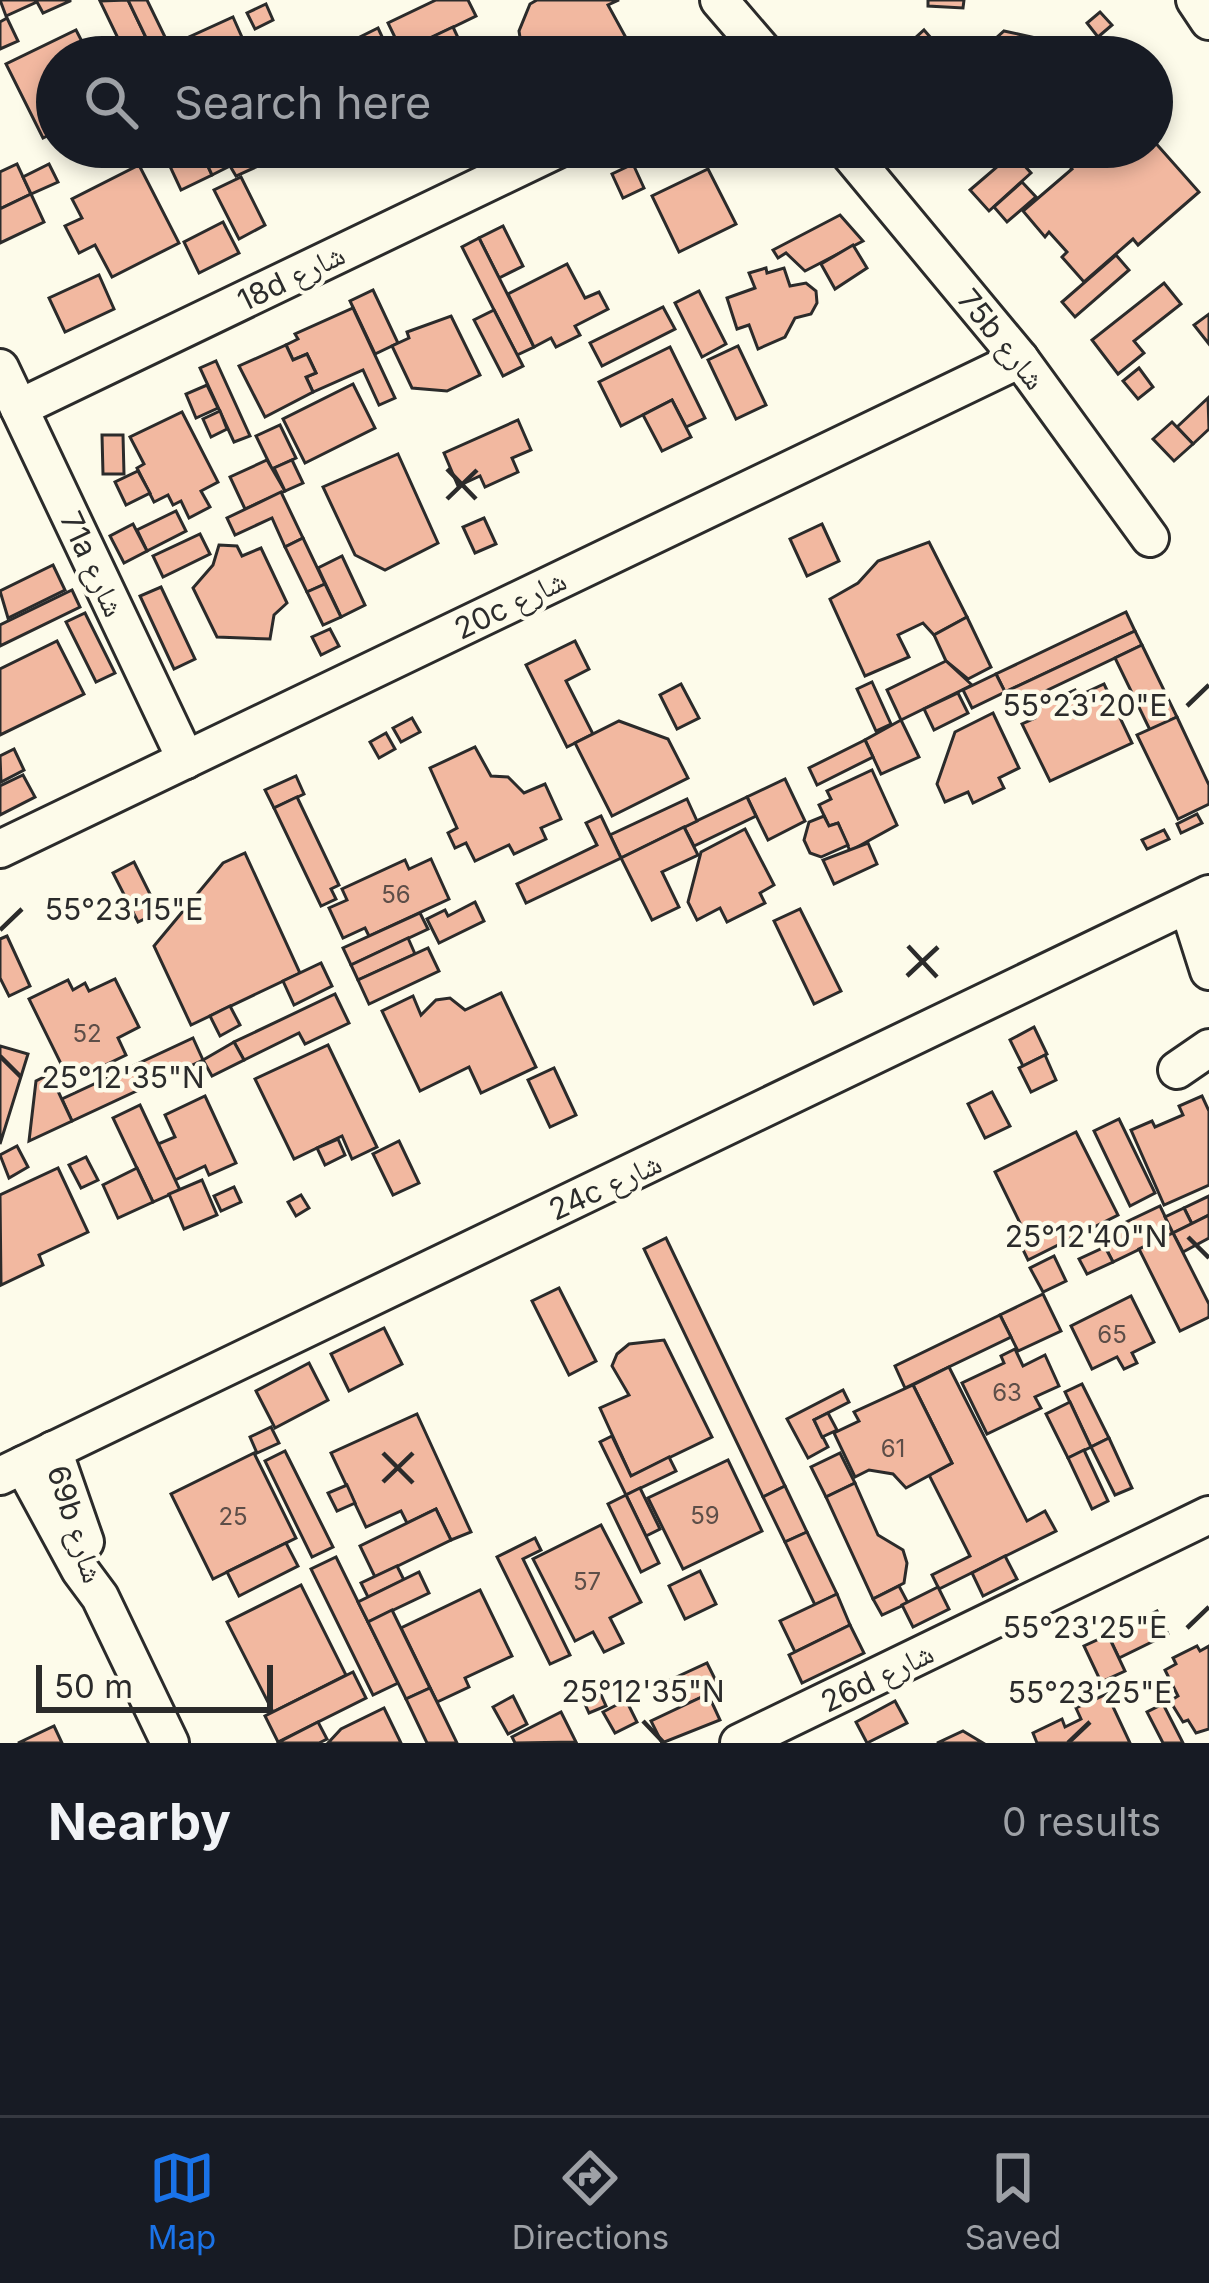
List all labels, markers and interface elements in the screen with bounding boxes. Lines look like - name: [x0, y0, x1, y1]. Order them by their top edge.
- search box: [36, 36, 1173, 168]
- icon: search: [78, 69, 144, 135]
- text: Search here: [174, 75, 431, 130]
- street label: 18d شارع: [232, 236, 351, 320]
- street label: 75b شارع: [949, 282, 1053, 398]
- street label: 71a شارع: [51, 506, 133, 623]
- street label: 20c شارع: [448, 562, 573, 648]
- text: 55°23'20"E: [1002, 687, 1168, 723]
- house number: 56: [381, 880, 411, 909]
- text: 55°23'15"E: [45, 891, 203, 927]
- house number: 52: [72, 1019, 102, 1048]
- text: 25°12'35"N: [41, 1059, 205, 1095]
- street label: 24c شارع: [543, 1144, 668, 1229]
- text: 25°12'40"N: [1005, 1218, 1167, 1254]
- house number: 65: [1097, 1320, 1127, 1349]
- house number: 63: [992, 1378, 1022, 1407]
- house number: 61: [881, 1434, 905, 1463]
- street label: 69b شارع: [38, 1461, 112, 1588]
- house number: 59: [690, 1501, 720, 1530]
- house number: 25: [218, 1502, 248, 1531]
- house number: 57: [573, 1567, 601, 1596]
- text: 55°23'25"E: [1003, 1609, 1167, 1645]
- street label: 26d شارع: [815, 1634, 940, 1721]
- scale bar: [36, 1659, 273, 1712]
- text: 50 m: [54, 1666, 133, 1706]
- text: 25°12'35"N: [561, 1673, 725, 1709]
- text: 55°23'25"E: [1008, 1674, 1172, 1710]
- text: Nearby: [48, 1791, 231, 1852]
- text: 0 results: [1002, 1798, 1161, 1845]
- tab: Map: [148, 2145, 216, 2257]
- tab: Directions: [512, 2145, 669, 2257]
- tab: Saved: [965, 2145, 1061, 2257]

